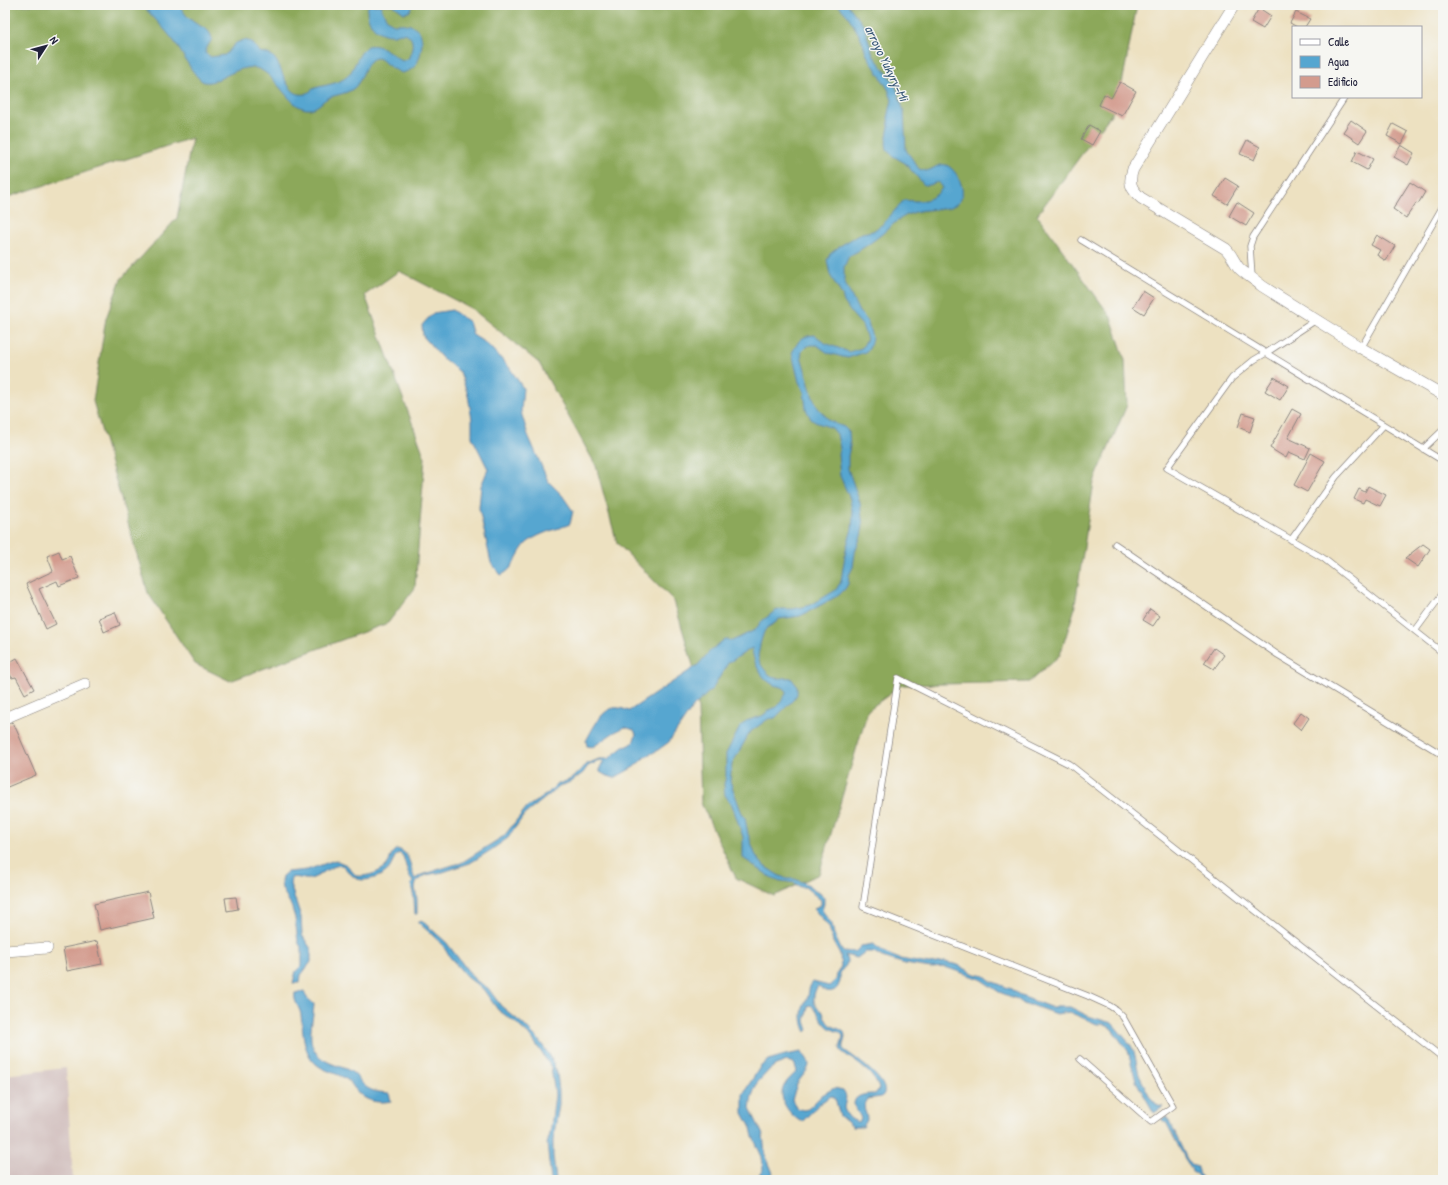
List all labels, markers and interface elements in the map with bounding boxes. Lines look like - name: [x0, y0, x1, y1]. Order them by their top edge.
- water label: arroyo Yukyry-Mi: [861, 22, 914, 105]
- north arrow: [26, 26, 66, 66]
- legend: [1292, 26, 1422, 98]
- text: Calle: [1328, 33, 1349, 50]
- text: N: [47, 34, 62, 47]
- text: Agua: [1328, 53, 1349, 70]
- text: Edificio: [1328, 73, 1358, 90]

